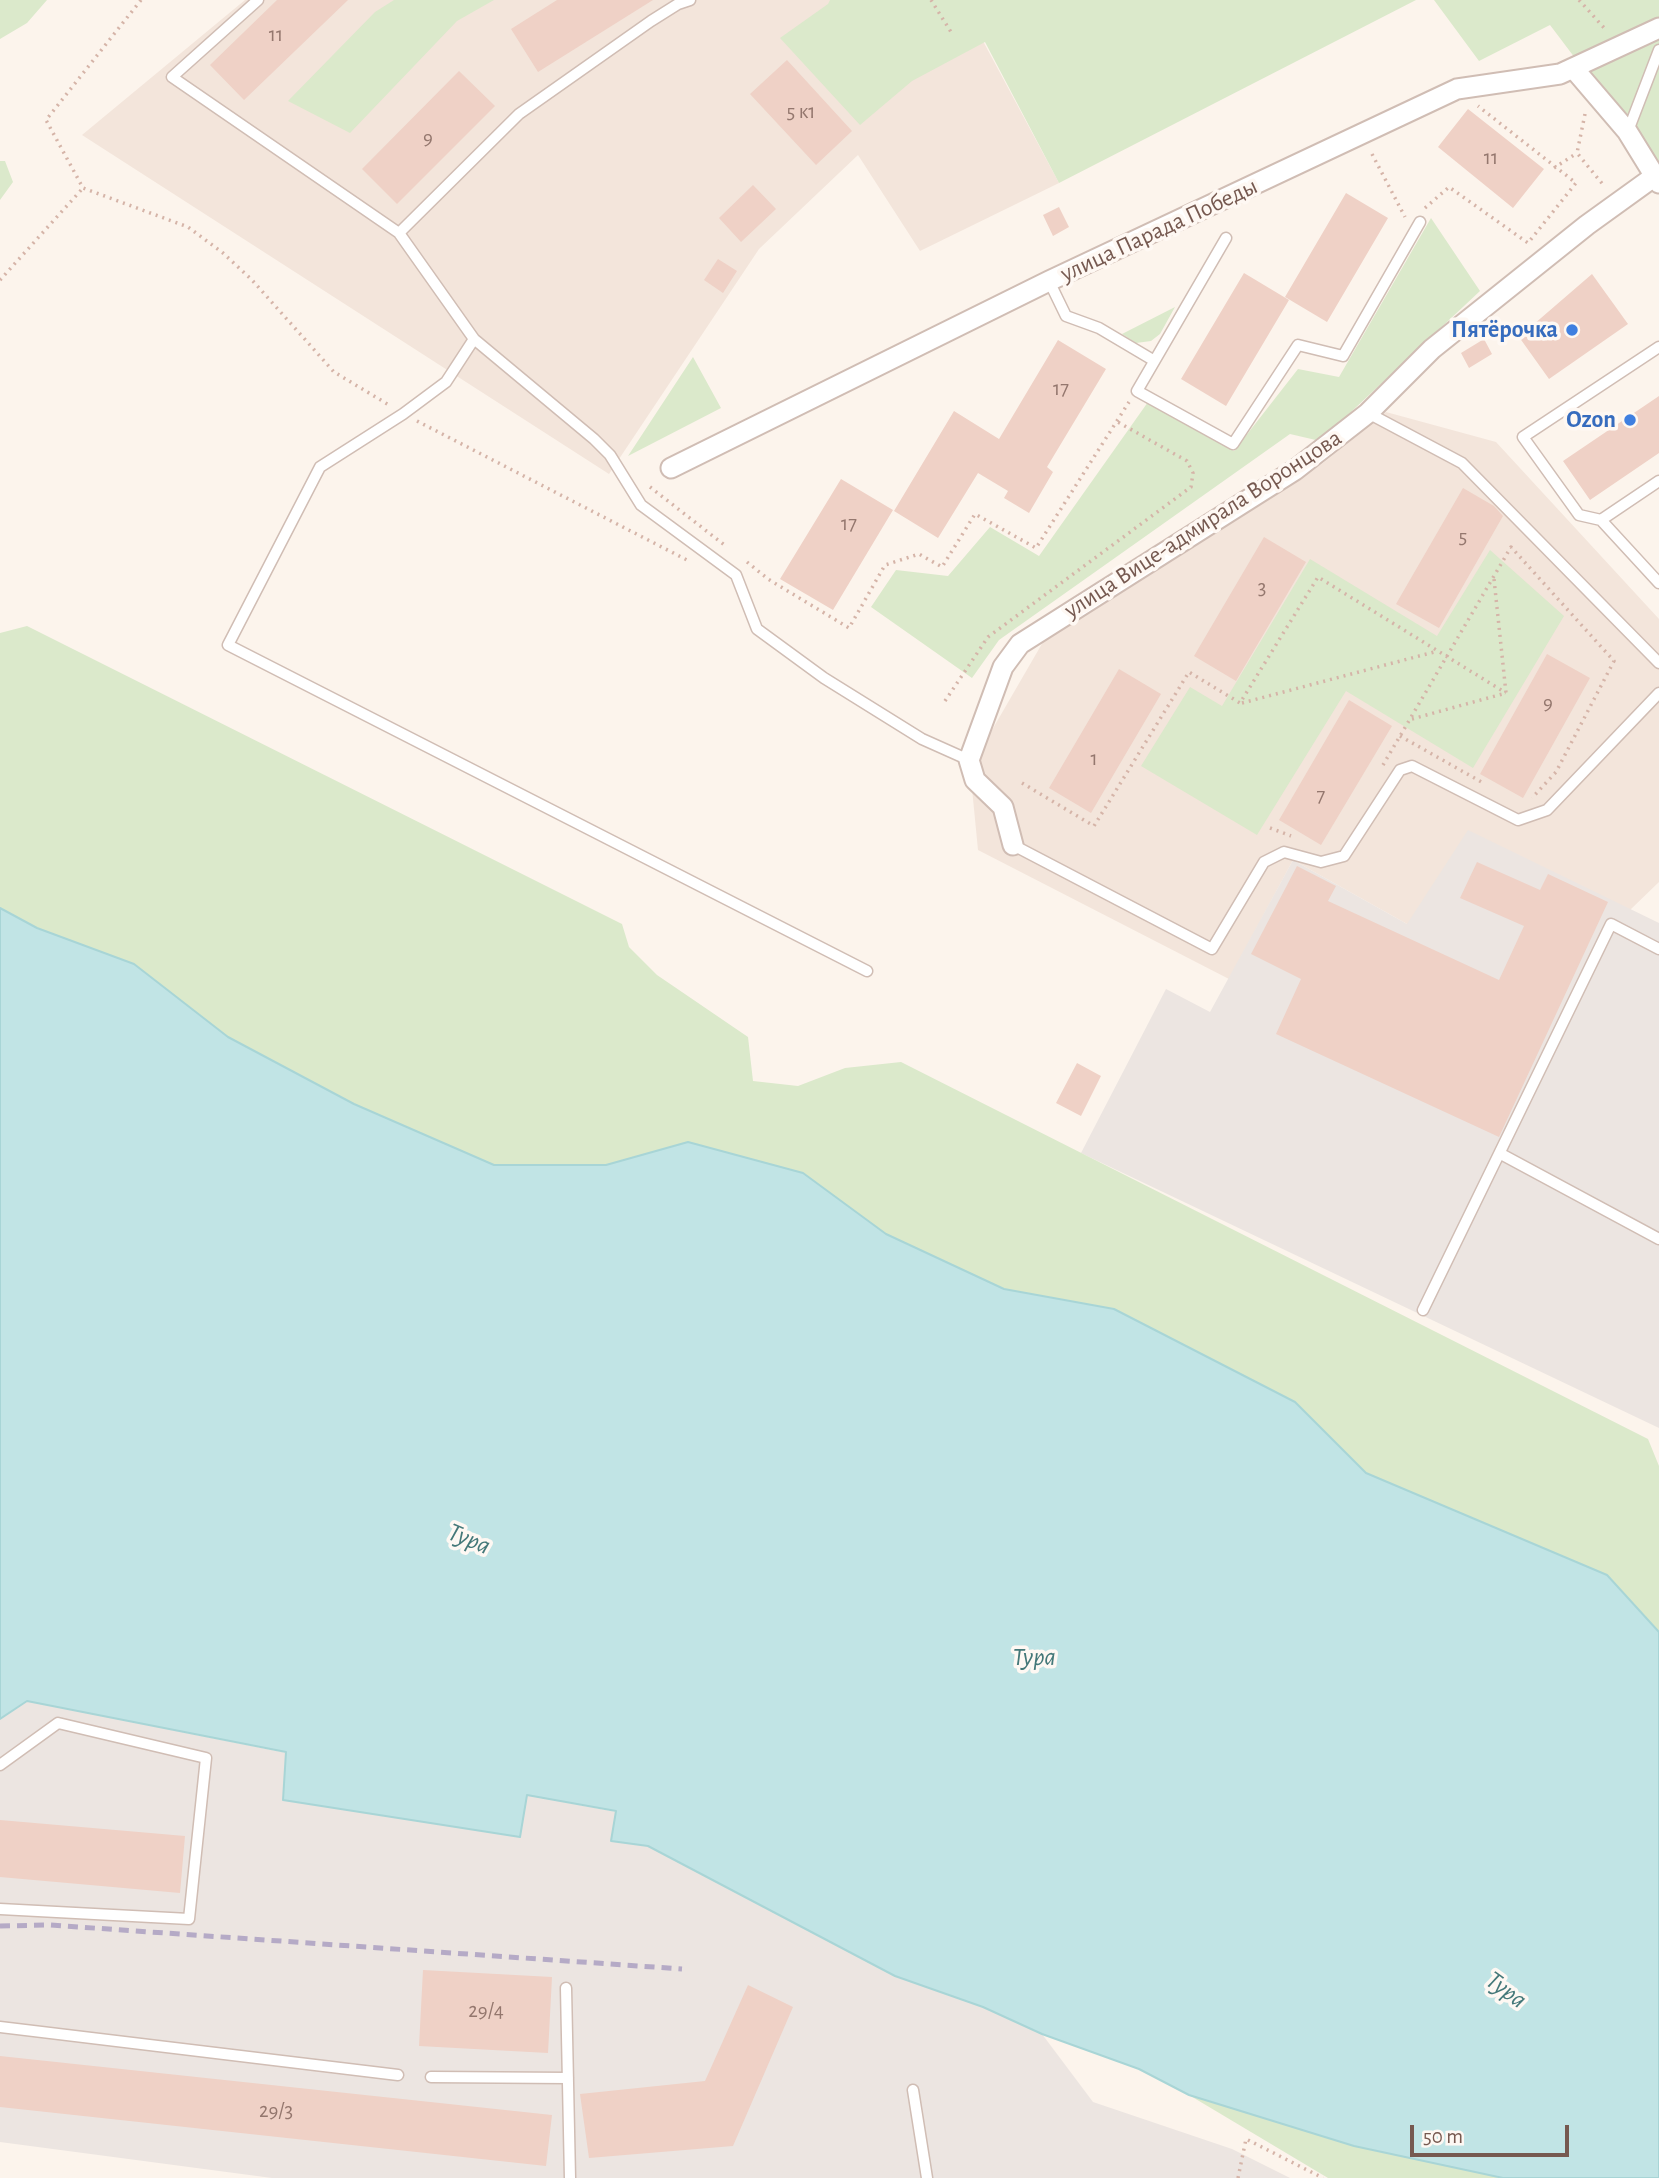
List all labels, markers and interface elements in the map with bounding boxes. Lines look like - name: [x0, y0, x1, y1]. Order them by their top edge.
- house number: 11: [269, 22, 283, 48]
- house number: 5 к1: [786, 99, 816, 125]
- house number: 9: [423, 125, 433, 151]
- house number: 11: [1484, 145, 1498, 171]
- street label: улица Парада Победы: [1056, 172, 1262, 288]
- place label: Пятёрочка: [1451, 316, 1558, 344]
- marker: Пятёрочка: [1564, 322, 1580, 338]
- house number: 17: [1053, 376, 1069, 402]
- place label: Ozon: [1566, 406, 1616, 434]
- marker: Ozon: [1622, 412, 1638, 428]
- street label: улица Вице-адмирала Воронцова: [1059, 423, 1347, 625]
- house number: 17: [841, 511, 857, 537]
- house number: 5: [1459, 524, 1467, 550]
- house number: 3: [1258, 575, 1266, 601]
- house number: 9: [1543, 690, 1553, 716]
- house number: 1: [1090, 746, 1098, 772]
- house number: 7: [1317, 783, 1325, 809]
- water label: Тура: [443, 1516, 495, 1562]
- water label: Тура: [1012, 1641, 1056, 1673]
- water label: Тура: [1479, 1965, 1533, 2015]
- house number: 29/4: [468, 1998, 504, 2024]
- house number: 29/3: [259, 2098, 293, 2124]
- scale bar: [1414, 2112, 1573, 2156]
- text: 50 m: [1423, 2126, 1463, 2147]

